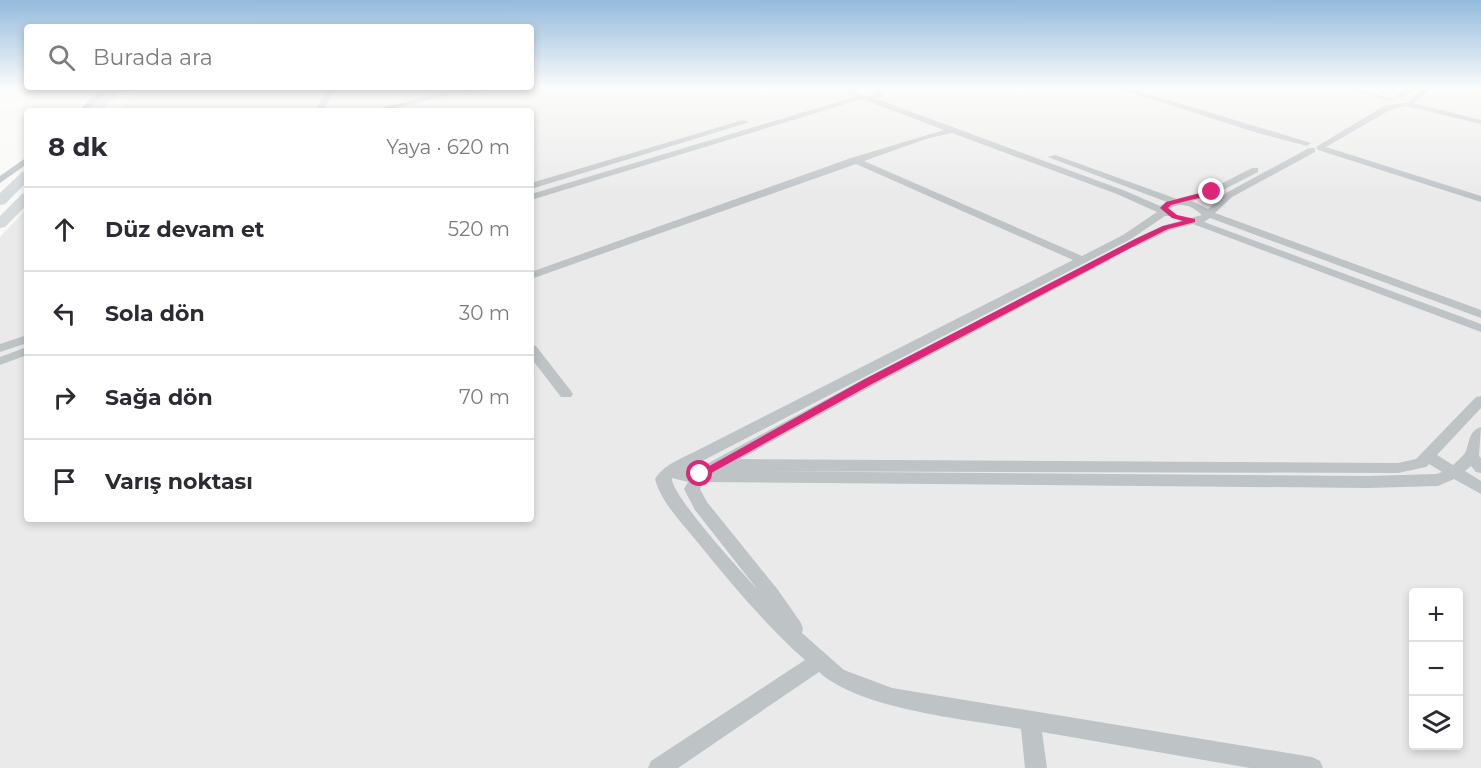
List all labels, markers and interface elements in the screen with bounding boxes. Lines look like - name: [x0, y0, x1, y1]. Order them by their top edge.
- search box: [24, 24, 534, 90]
- icon: search: [45, 41, 78, 74]
- text: Burada ara: [93, 44, 213, 71]
- text: 8 dk: [48, 131, 108, 163]
- text: Yaya · 620 m: [386, 135, 510, 159]
- route end: [1198, 178, 1224, 204]
- icon: ahead: [48, 213, 81, 246]
- text: Düz devam et: [105, 216, 264, 243]
- text: 520 m: [448, 217, 510, 241]
- icon: left: [48, 297, 81, 330]
- text: Sola dön: [105, 300, 205, 327]
- text: 30 m: [459, 301, 510, 325]
- icon: right: [48, 381, 81, 414]
- text: Sağa dön: [105, 384, 213, 411]
- text: 70 m: [459, 385, 510, 409]
- route start: [686, 460, 712, 486]
- icon: arrive: [48, 465, 81, 498]
- text: Varış noktası: [105, 468, 253, 495]
- map controls: [1409, 588, 1463, 750]
- button: +: [1409, 588, 1463, 642]
- button: −: [1409, 642, 1463, 696]
- button: layers: [1409, 696, 1463, 750]

